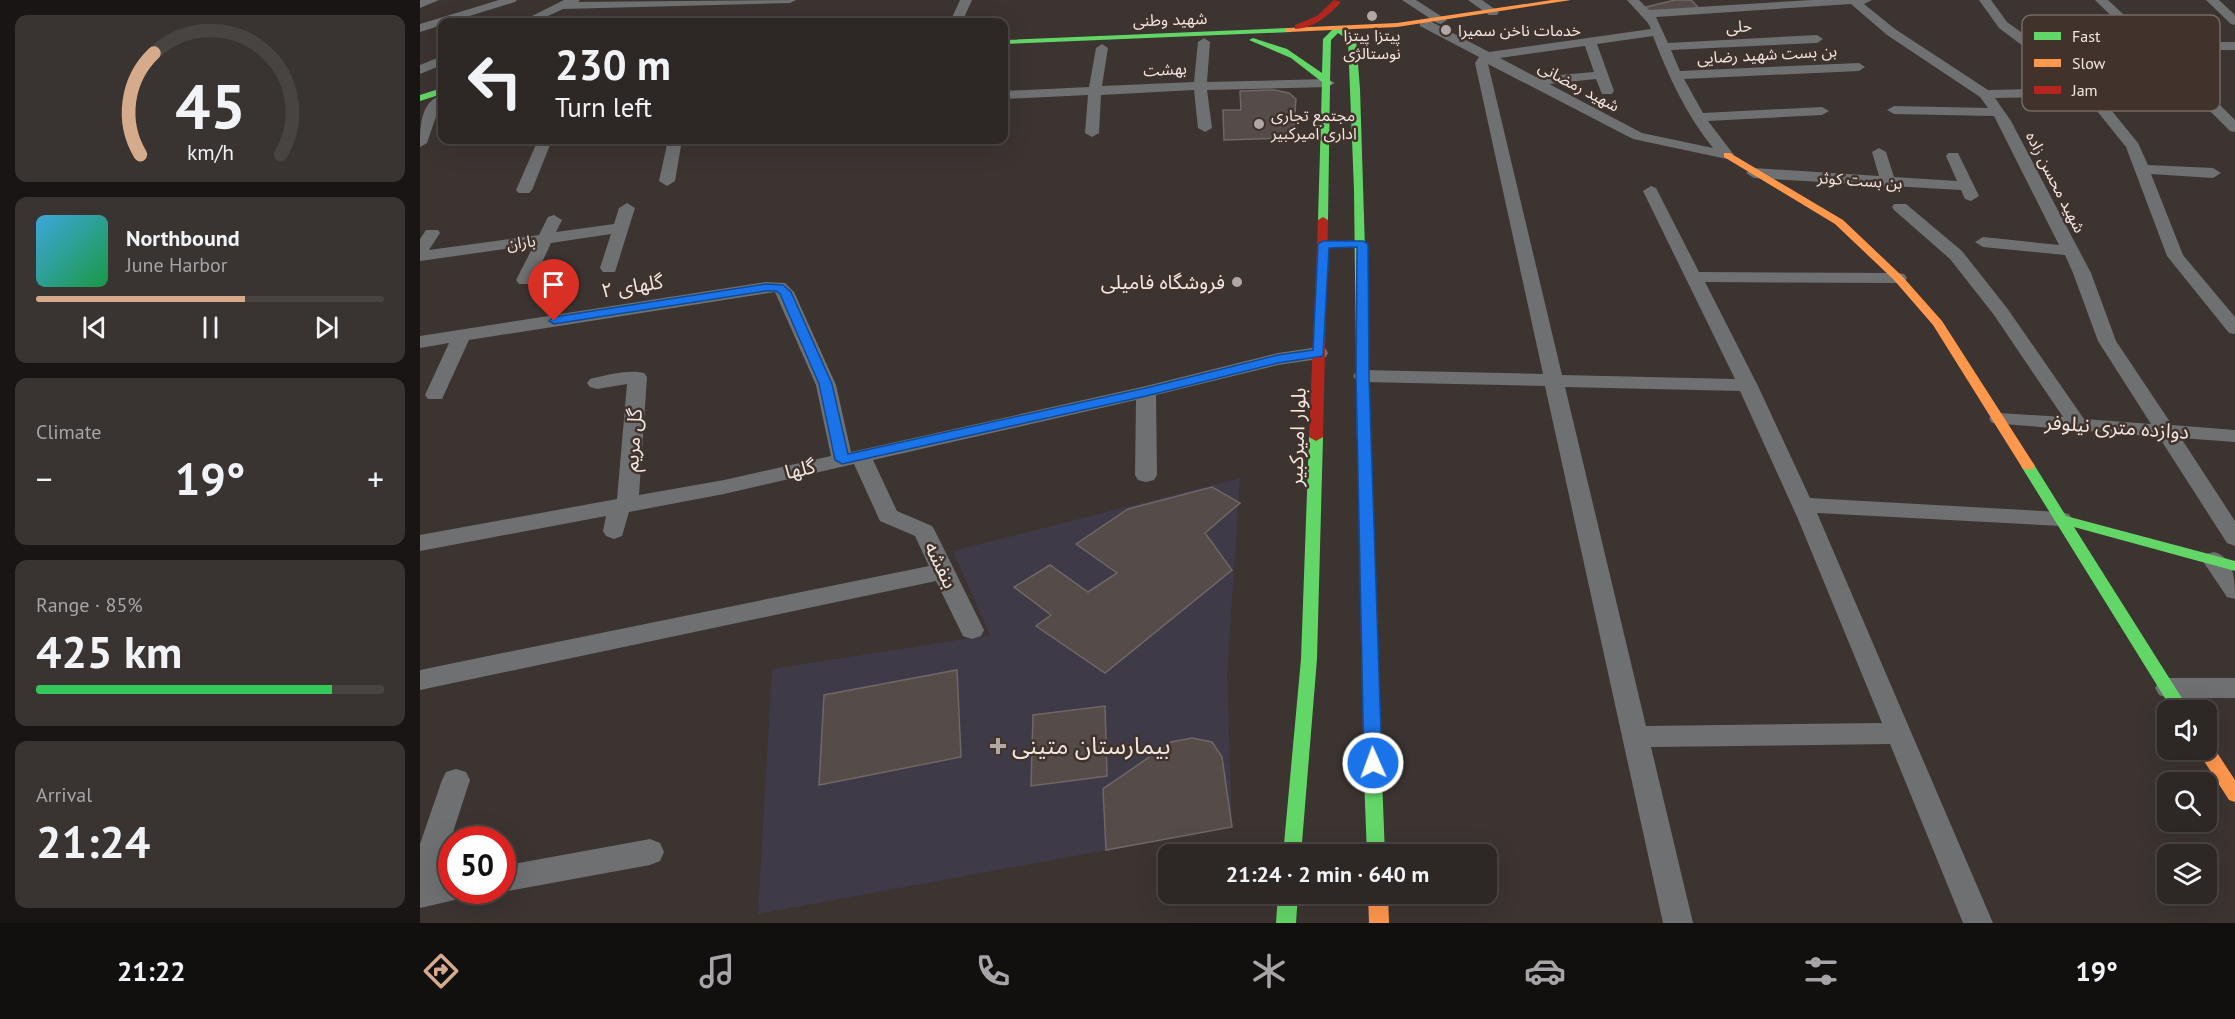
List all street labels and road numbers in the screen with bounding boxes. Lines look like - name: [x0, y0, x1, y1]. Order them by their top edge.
- street label: شهید وطنی: [1132, 8, 1208, 30]
- street label: حلی: [1725, 15, 1753, 37]
- street label: بن بست شهید رضایی: [1696, 40, 1838, 68]
- street label: شهید رمضانی: [1535, 56, 1623, 116]
- street label: بهشت: [1143, 58, 1187, 80]
- street label: شهید محسن زاده: [2022, 128, 2090, 236]
- street label: بن بست کوثر: [1816, 167, 1903, 193]
- street label: باران: [505, 230, 537, 254]
- street label: گلهای ۲: [599, 268, 665, 304]
- street label: بلوار امیرکبیر: [1282, 387, 1312, 488]
- street label: گل مریم: [618, 407, 650, 473]
- street label: دوازده متری نیلوفر: [2043, 409, 2190, 445]
- street label: گلها: [782, 453, 818, 485]
- street label: بنفشه: [919, 537, 963, 593]

